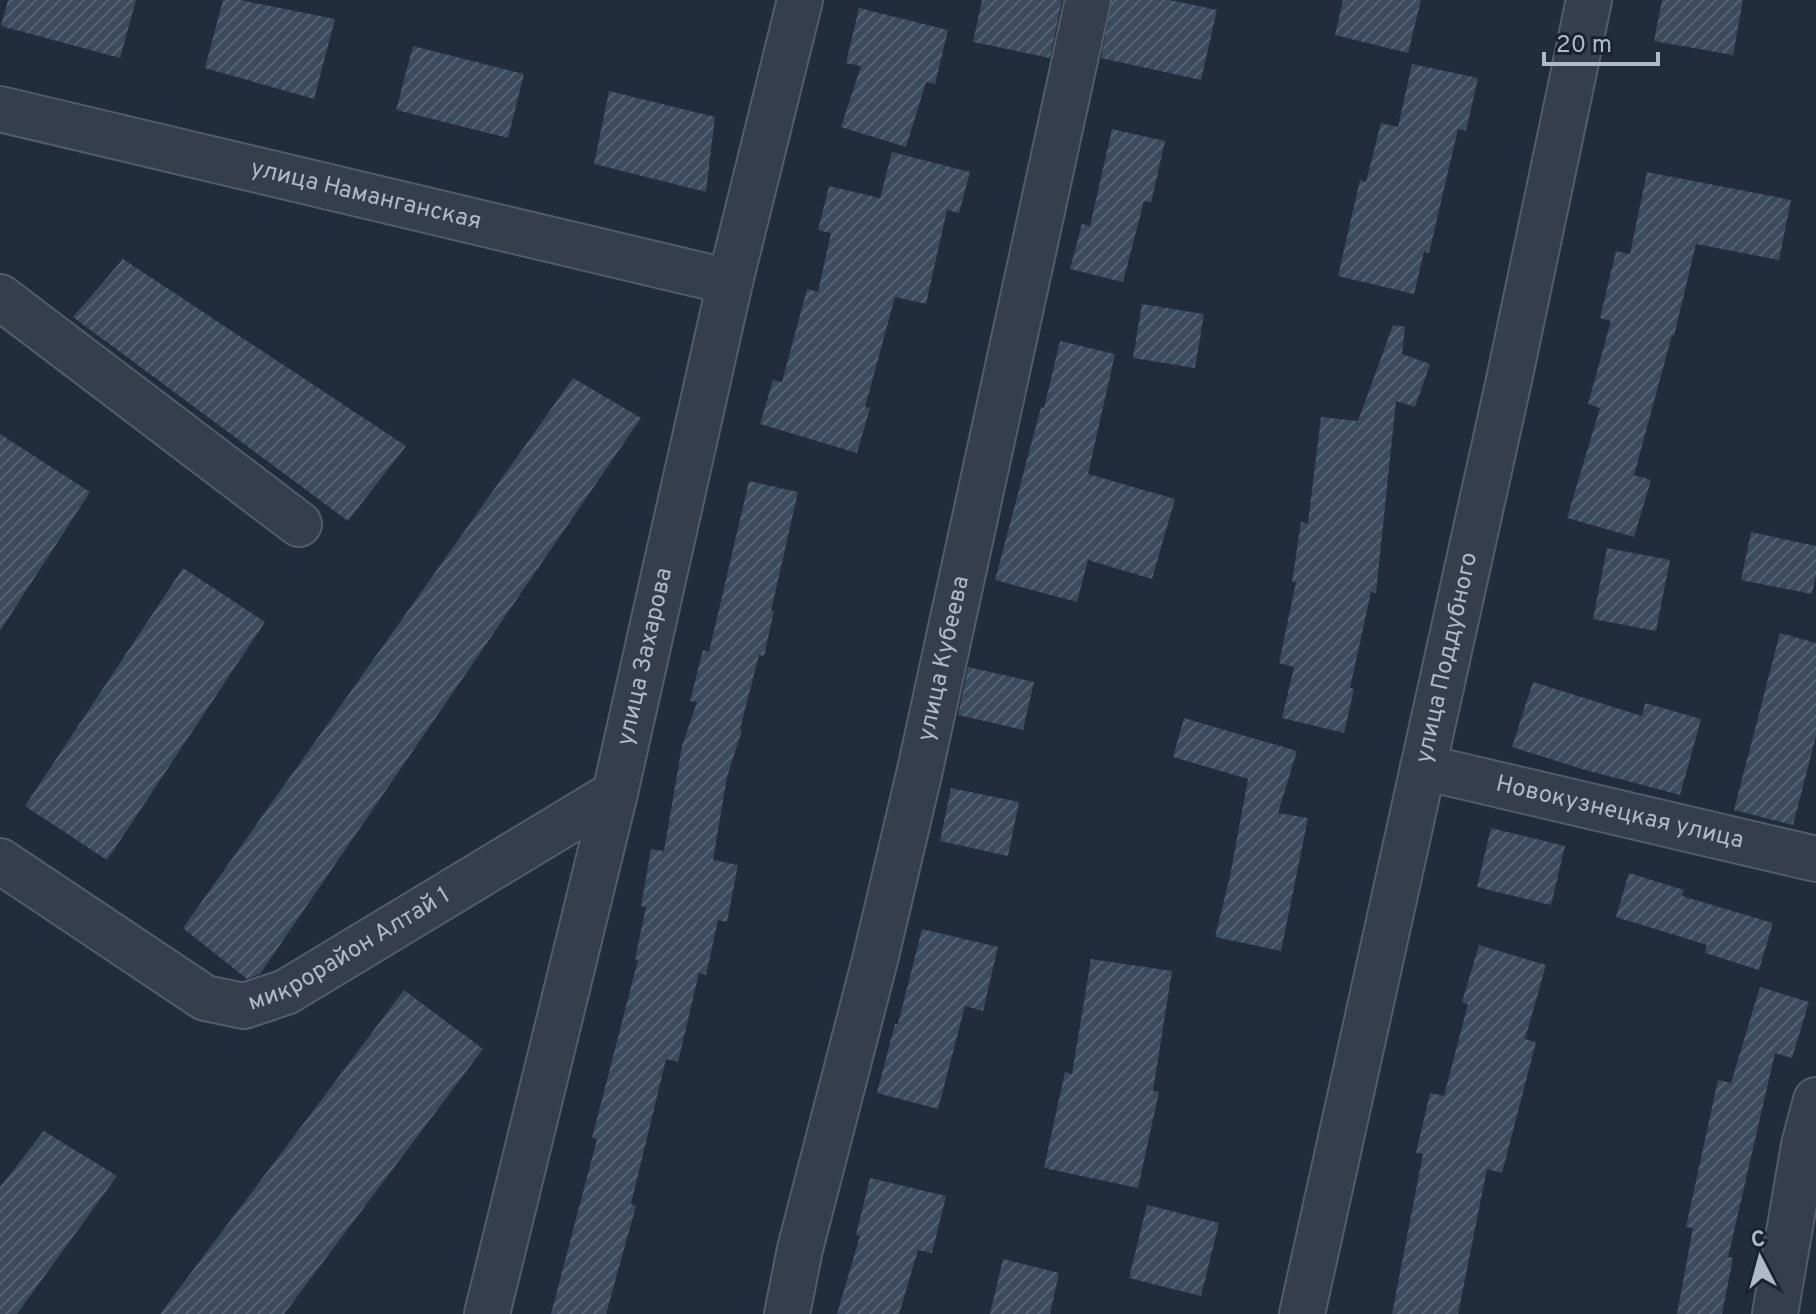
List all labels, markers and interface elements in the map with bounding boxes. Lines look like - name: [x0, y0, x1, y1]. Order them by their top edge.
- scale bar: [1544, 16, 1658, 66]
- text: 20 m: [1556, 31, 1612, 61]
- street label: улица Наманганская: [247, 154, 484, 238]
- street label: улица Поддубного: [1409, 550, 1485, 766]
- street label: улица Захарова: [611, 565, 680, 749]
- street label: улица Кубеева: [912, 573, 977, 744]
- street label: Новокузнецкая улица: [1493, 770, 1747, 857]
- street label: микрорайон Алтай 1: [244, 881, 456, 1019]
- north arrow: [1720, 1218, 1800, 1298]
- text: С: [1750, 1226, 1767, 1255]

